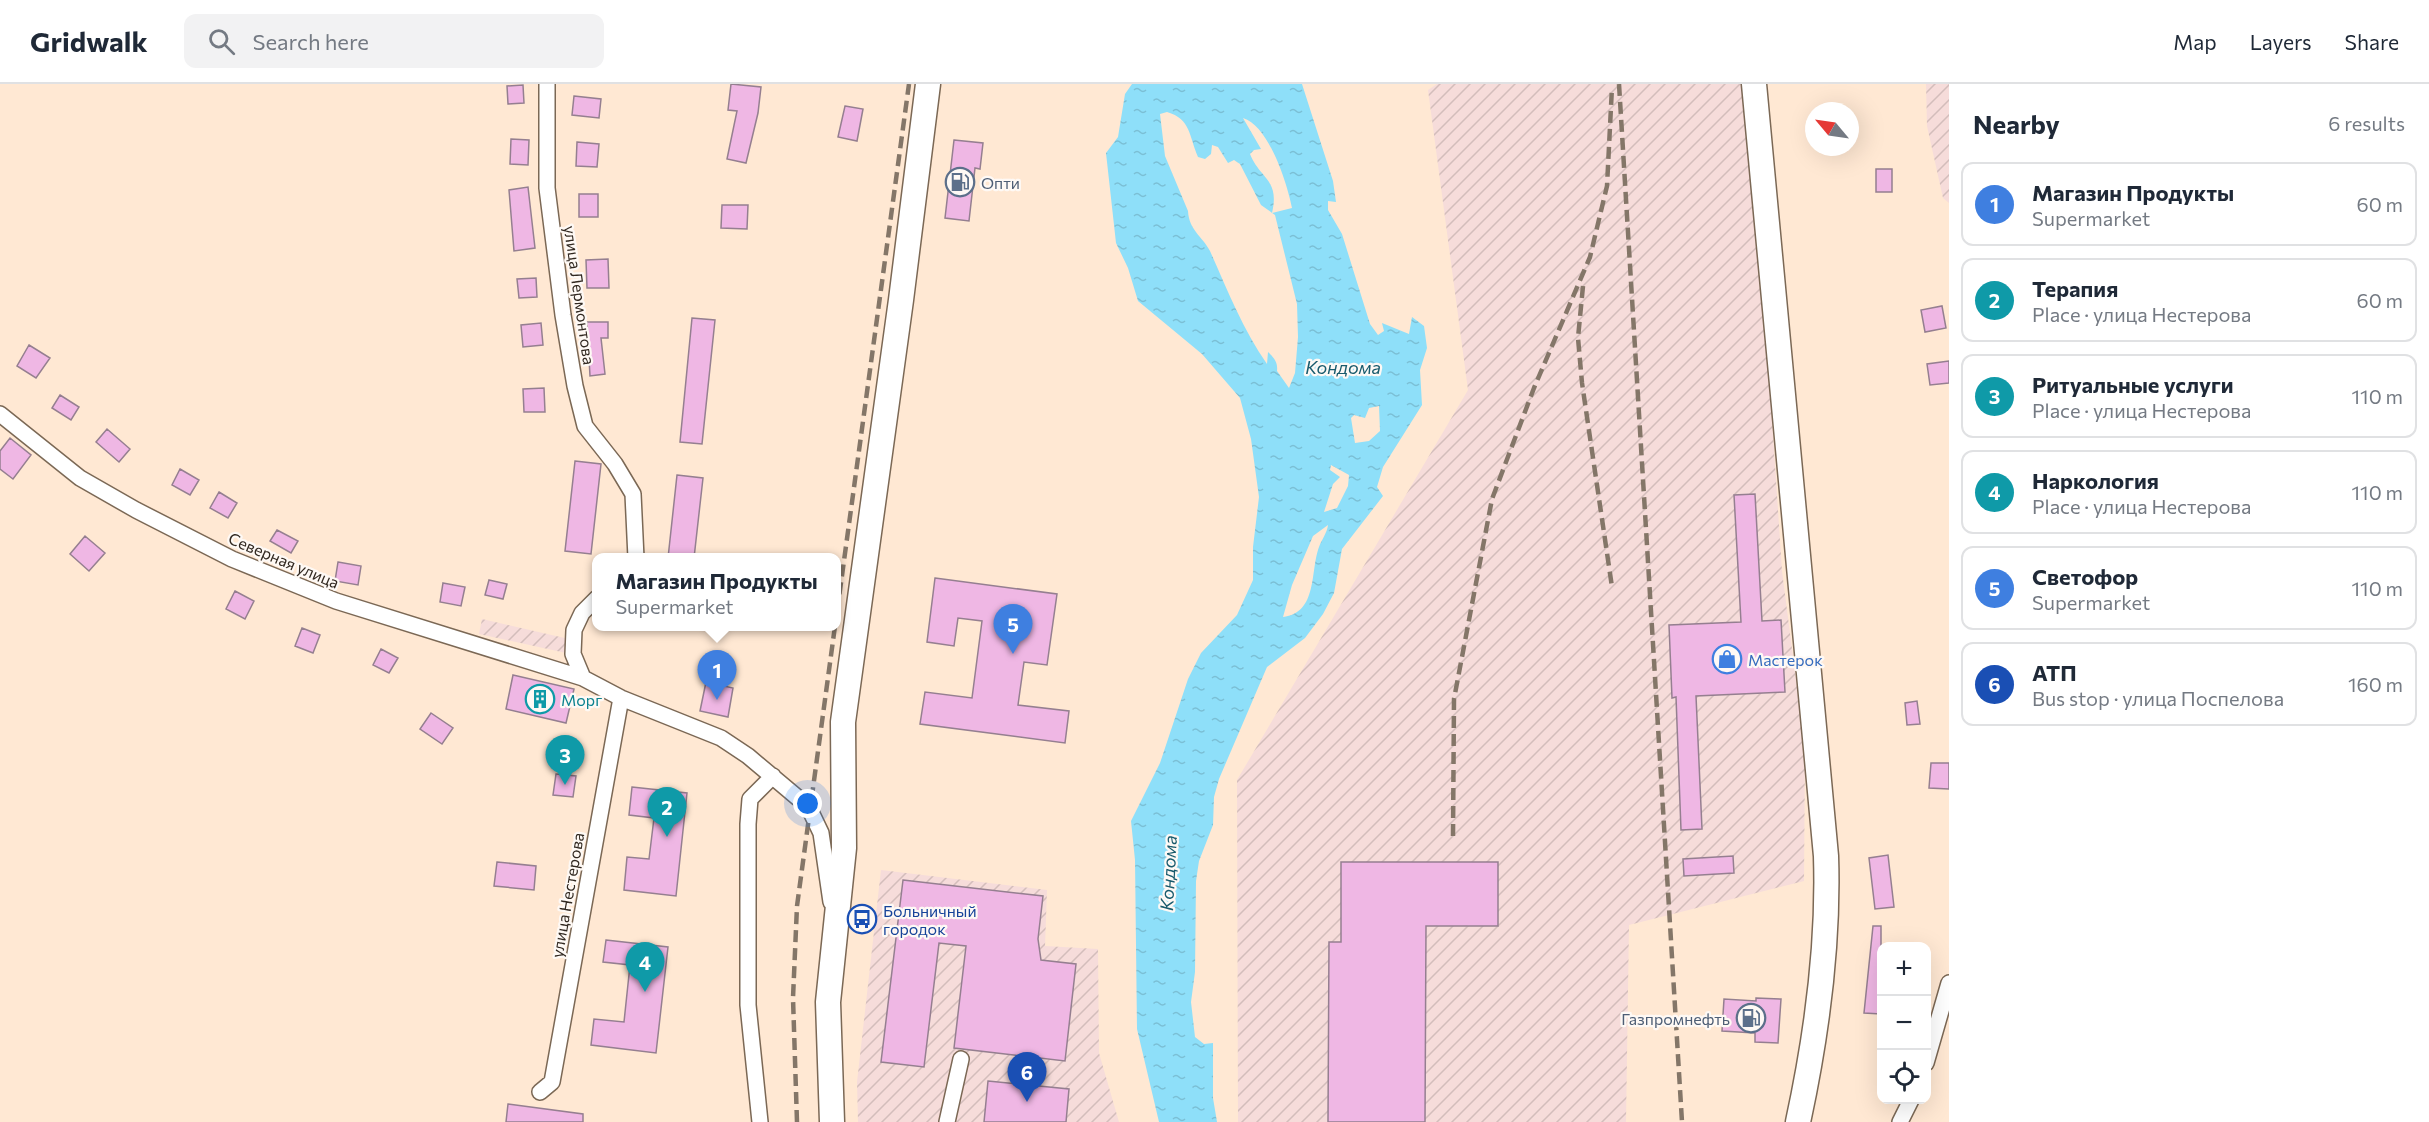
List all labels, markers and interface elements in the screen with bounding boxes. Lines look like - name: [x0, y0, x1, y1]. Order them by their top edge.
- search box: [184, 14, 604, 68]
- text: Gridwalk: [30, 24, 148, 58]
- icon: search: [205, 25, 238, 58]
- text: Search here: [253, 28, 369, 55]
- text: Map: [2173, 29, 2217, 54]
- text: Layers: [2250, 29, 2312, 54]
- text: Share: [2345, 29, 2399, 54]
- north arrow: [1805, 102, 1859, 156]
- text: Nearby: [1973, 108, 2060, 139]
- text: 6 results: [2328, 111, 2405, 135]
- fuel station icon: Опти: [944, 166, 976, 198]
- place label: Опти: [981, 173, 1020, 192]
- text: Магазин Продукты: [2032, 179, 2234, 206]
- text: 1: [1990, 192, 1999, 216]
- text: 60 m: [2357, 192, 2403, 216]
- text: Supermarket: [2032, 206, 2150, 230]
- street label: улица Лермонтова: [561, 224, 599, 366]
- text: Терапия: [2032, 275, 2118, 302]
- text: 2: [1989, 288, 2000, 312]
- text: 60 m: [2357, 288, 2403, 312]
- text: Place · улица Нестерова: [2032, 302, 2251, 326]
- water label: Кондома: [1305, 356, 1381, 378]
- text: Ритуальные услуги: [2032, 371, 2234, 398]
- text: 3: [1989, 384, 2000, 408]
- text: 110 m: [2352, 384, 2403, 408]
- text: Place · улица Нестерова: [2032, 398, 2251, 422]
- text: Наркология: [2032, 467, 2159, 494]
- text: 4: [1988, 480, 2001, 504]
- text: 110 m: [2352, 480, 2403, 504]
- text: Place · улица Нестерова: [2032, 494, 2251, 518]
- street label: Северная улица: [226, 528, 342, 592]
- popup: [592, 553, 841, 631]
- text: Светофор: [2032, 563, 2138, 590]
- text: Магазин Продукты: [615, 567, 818, 594]
- text: 5: [1989, 576, 2000, 600]
- text: 110 m: [2352, 576, 2403, 600]
- text: Supermarket: [2032, 590, 2150, 614]
- text: Supermarket: [615, 594, 734, 618]
- pin: 5: [994, 604, 1032, 654]
- shop icon: Мастерок: [1711, 643, 1743, 675]
- pin: 1: [698, 650, 736, 700]
- place label: Мастерок: [1748, 650, 1823, 669]
- text: АТП: [2032, 659, 2077, 686]
- text: 6: [1988, 672, 2001, 696]
- text: 160 m: [2348, 672, 2403, 696]
- building icon: Морг: [524, 683, 556, 715]
- text: Bus stop · улица Поспелова: [2032, 686, 2284, 710]
- place label: Морг: [561, 690, 602, 709]
- pin: 3: [546, 736, 584, 785]
- pin: 2: [648, 788, 686, 837]
- your location: [793, 789, 822, 818]
- street label: улица Нестерова: [547, 831, 587, 959]
- water label: Кондома: [1155, 835, 1181, 911]
- place label: Больничный городок: [883, 901, 977, 938]
- bus stop icon: Больничный городок: [846, 903, 878, 935]
- pin: 4: [626, 942, 664, 992]
- map controls: [1877, 942, 1931, 1104]
- button: +: [1877, 942, 1931, 996]
- button: −: [1877, 996, 1931, 1050]
- fuel station icon: Газпромнефть: [1735, 1002, 1767, 1034]
- place label: Газпромнефть: [1621, 1009, 1730, 1028]
- button: locate: [1877, 1050, 1931, 1104]
- pin: 6: [1008, 1052, 1046, 1102]

